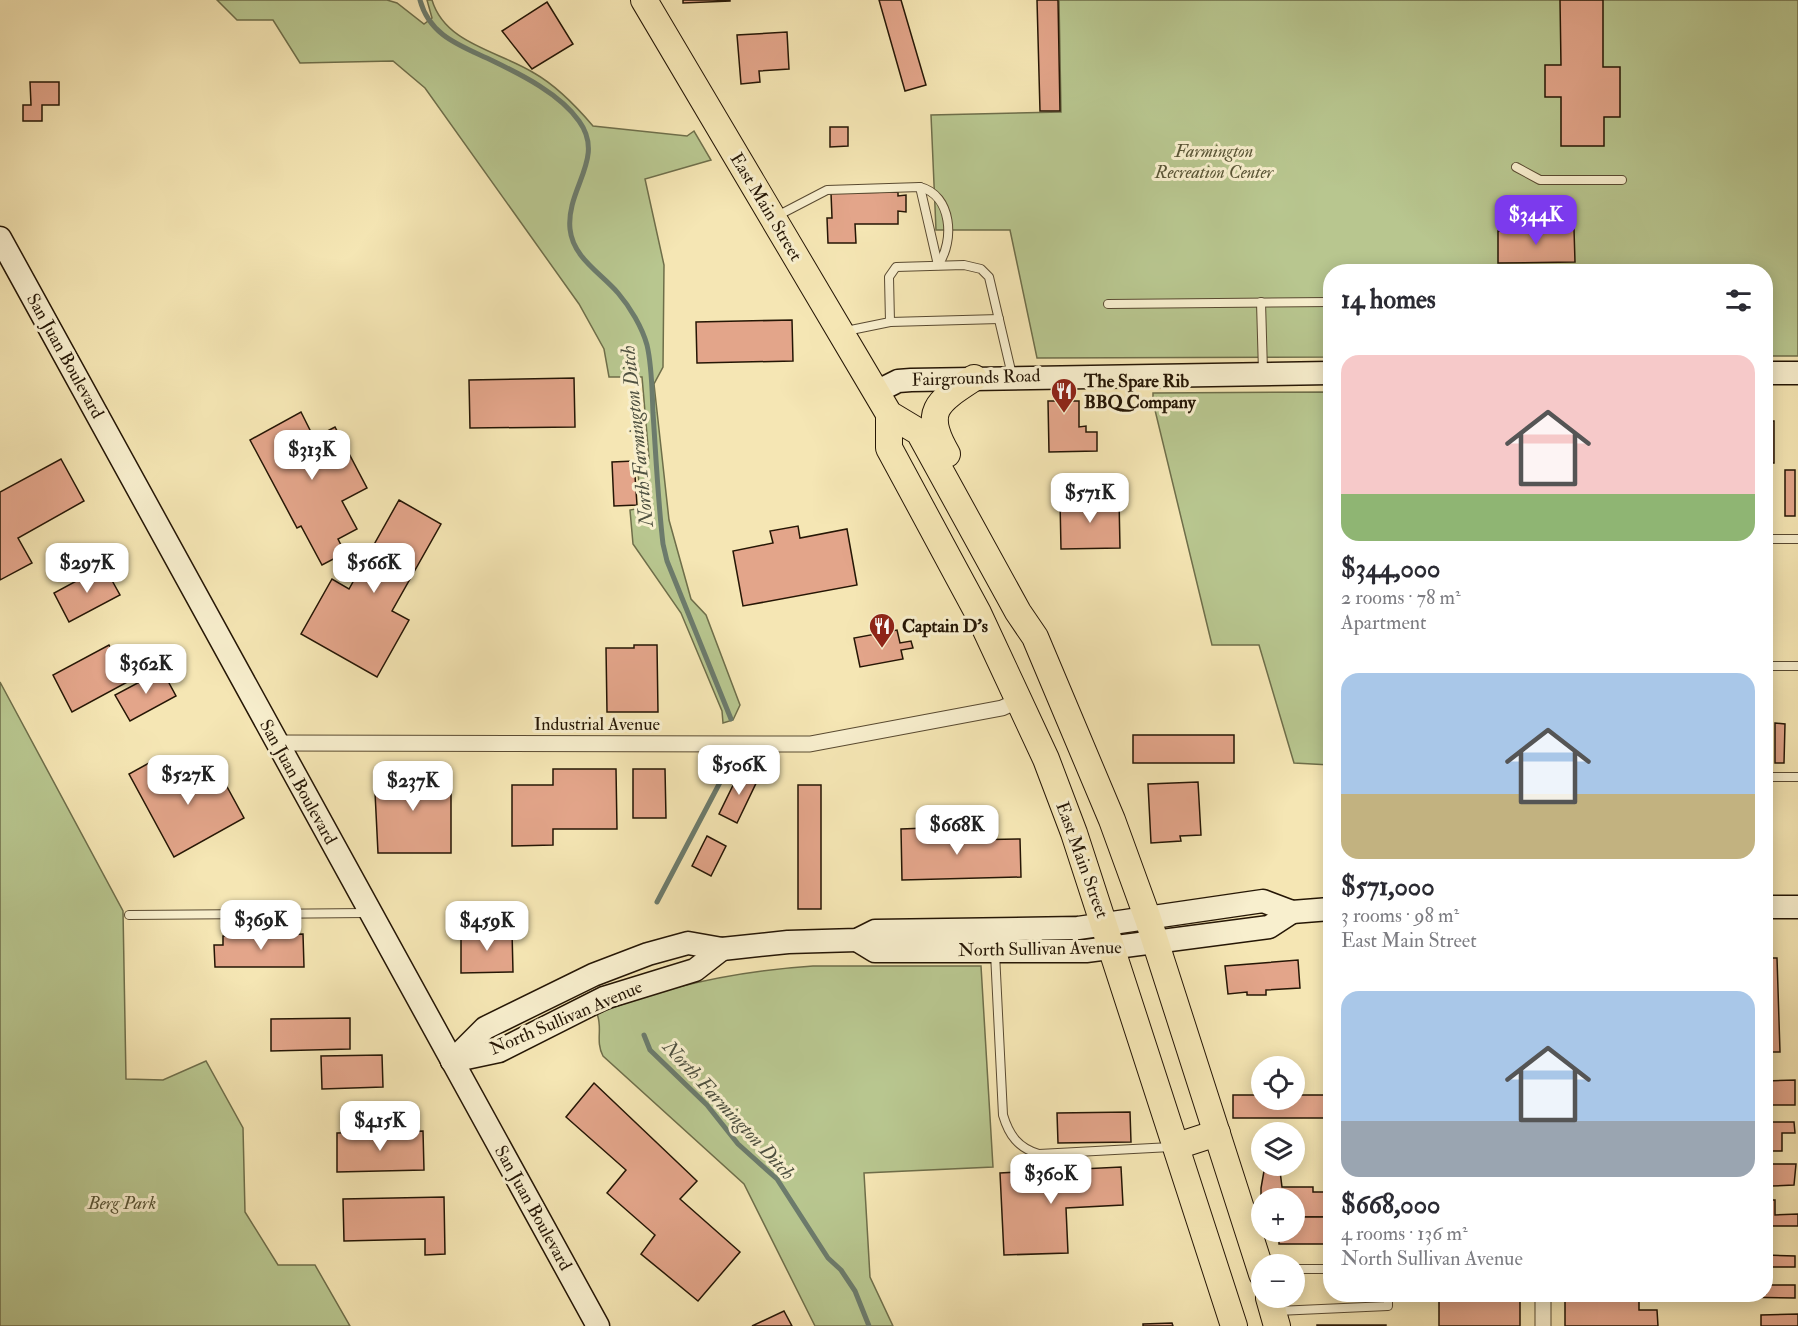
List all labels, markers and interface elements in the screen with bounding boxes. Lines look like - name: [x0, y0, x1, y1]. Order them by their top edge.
- park label: Farmington Recreation Center: [1154, 140, 1275, 184]
- street label: East Main Street: [725, 149, 807, 265]
- pin: $344K: [1494, 195, 1578, 246]
- text: $344K: [1509, 202, 1563, 227]
- text: 14 homes: [1341, 284, 1436, 316]
- icon: filters: [1722, 284, 1755, 317]
- street label: San Juan Boulevard: [21, 289, 109, 423]
- water label: North Farmington Ditch: [615, 344, 659, 529]
- street label: Fairgrounds Road: [911, 364, 1041, 392]
- place label: The Spare Rib BBQ Company: [1083, 370, 1197, 414]
- restaurant icon: The Spare Rib BBQ Company: [1049, 376, 1079, 414]
- icon: home: [1494, 394, 1602, 502]
- pin: $313K: [270, 430, 354, 481]
- text: $313K: [288, 437, 336, 462]
- pin: $571K: [1048, 473, 1132, 524]
- text: $571K: [1065, 480, 1115, 505]
- pin: $297K: [45, 543, 129, 594]
- pin: $566K: [332, 543, 416, 594]
- text: $297K: [60, 550, 114, 575]
- text: $566K: [347, 550, 401, 575]
- text: $344,000: [1341, 553, 1440, 585]
- text: 2 rooms · 78 m²: [1341, 585, 1461, 610]
- text: Apartment: [1341, 610, 1426, 635]
- restaurant icon: Captain D's: [867, 611, 897, 649]
- place label: Captain D's: [902, 615, 988, 638]
- pin: $362K: [104, 644, 188, 695]
- text: $362K: [119, 651, 173, 676]
- icon: home: [1494, 712, 1602, 820]
- street label: Industrial Avenue: [534, 713, 661, 736]
- street label: San Juan Boulevard: [254, 715, 342, 849]
- pin: $506K: [697, 745, 781, 796]
- text: $506K: [712, 752, 766, 777]
- pin: $527K: [146, 755, 230, 806]
- pin: $237K: [371, 761, 455, 812]
- text: $527K: [161, 762, 215, 787]
- text: $237K: [387, 768, 439, 793]
- street label: East Main Street: [1050, 799, 1114, 921]
- pin: $668K: [915, 805, 999, 856]
- text: $668K: [930, 812, 984, 837]
- text: $571,000: [1341, 871, 1435, 903]
- pin: $369K: [219, 900, 303, 951]
- pin: $459K: [445, 901, 529, 952]
- text: 3 rooms · 98 m²: [1341, 903, 1459, 928]
- text: $369K: [234, 907, 288, 932]
- text: $459K: [459, 908, 515, 933]
- text: East Main Street: [1341, 928, 1477, 953]
- street label: North Sullivan Avenue: [958, 936, 1122, 962]
- street label: North Sullivan Avenue: [486, 975, 646, 1061]
- icon: home: [1494, 1030, 1602, 1138]
- water label: North Farmington Ditch: [657, 1034, 800, 1185]
- map controls: [1251, 1056, 1305, 1308]
- button: locate: [1251, 1056, 1305, 1110]
- pin: $415K: [338, 1101, 422, 1152]
- text: $415K: [354, 1108, 406, 1133]
- button: layers: [1251, 1122, 1305, 1176]
- street label: San Juan Boulevard: [489, 1141, 577, 1275]
- pin: $360K: [1009, 1154, 1093, 1205]
- text: $360K: [1024, 1161, 1078, 1186]
- button: +: [1251, 1188, 1305, 1242]
- text: $668,000: [1341, 1189, 1440, 1221]
- park label: Berg Park: [87, 1192, 156, 1215]
- text: 4 rooms · 136 m²: [1341, 1221, 1468, 1246]
- text: North Sullivan Avenue: [1341, 1246, 1523, 1271]
- button: −: [1251, 1254, 1305, 1308]

